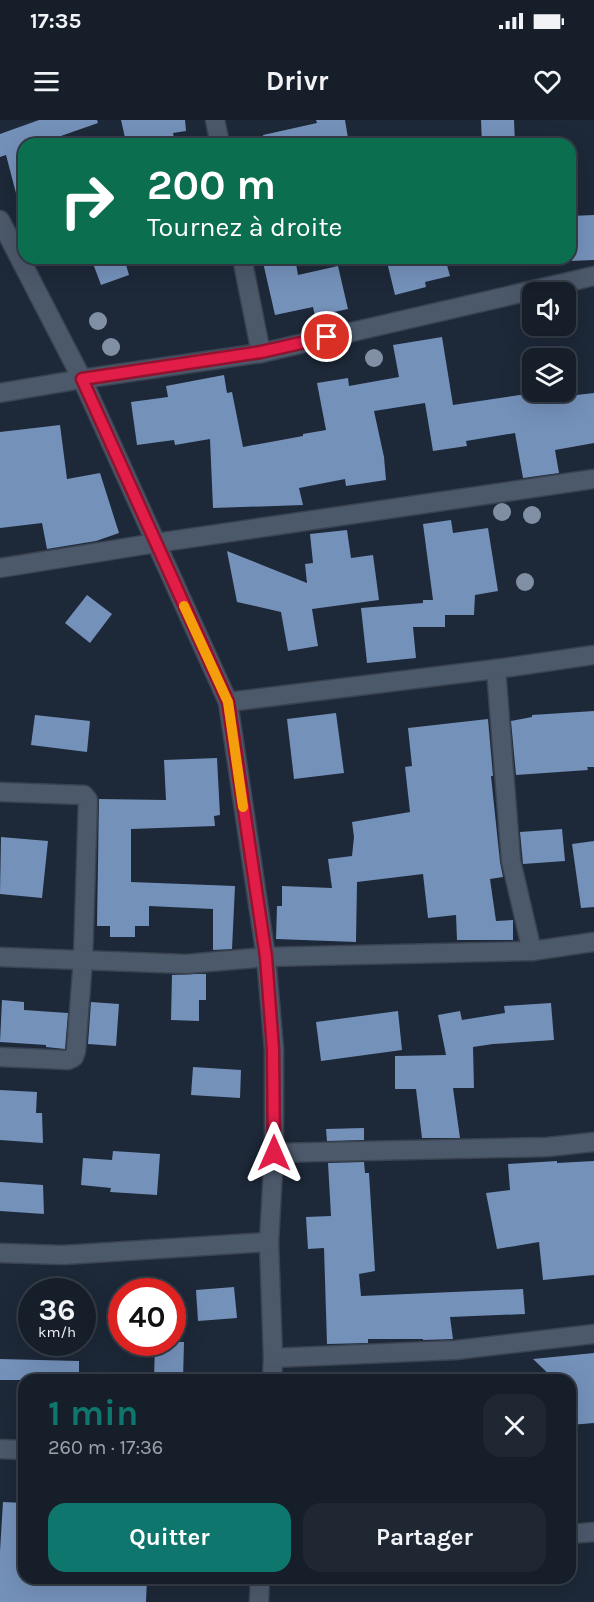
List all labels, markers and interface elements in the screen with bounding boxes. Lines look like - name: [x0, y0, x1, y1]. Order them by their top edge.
- text: 17:35: [30, 8, 81, 34]
- icon: menu: [30, 65, 63, 98]
- text: Drivr: [266, 65, 328, 97]
- icon: heart: [531, 65, 564, 98]
- text: 200 m: [147, 160, 276, 210]
- icon: right: [48, 162, 126, 240]
- text: Tournez à droite: [147, 211, 342, 243]
- map controls: [522, 282, 576, 402]
- button: sound: [522, 282, 576, 336]
- pin: [301, 311, 352, 362]
- icon: arrive: [310, 320, 343, 353]
- button: layers: [522, 348, 576, 402]
- position arrow: [242, 1121, 306, 1185]
- speed limit sign: 40: [108, 1278, 186, 1356]
- text: 36: [39, 1292, 75, 1328]
- text: km/h: [38, 1323, 76, 1341]
- text: 1 min: [48, 1392, 138, 1434]
- button: close: [483, 1394, 546, 1457]
- text: 260 m · 17:36: [48, 1436, 163, 1459]
- button: Quitter: [48, 1503, 291, 1572]
- button: Partager: [303, 1503, 546, 1572]

